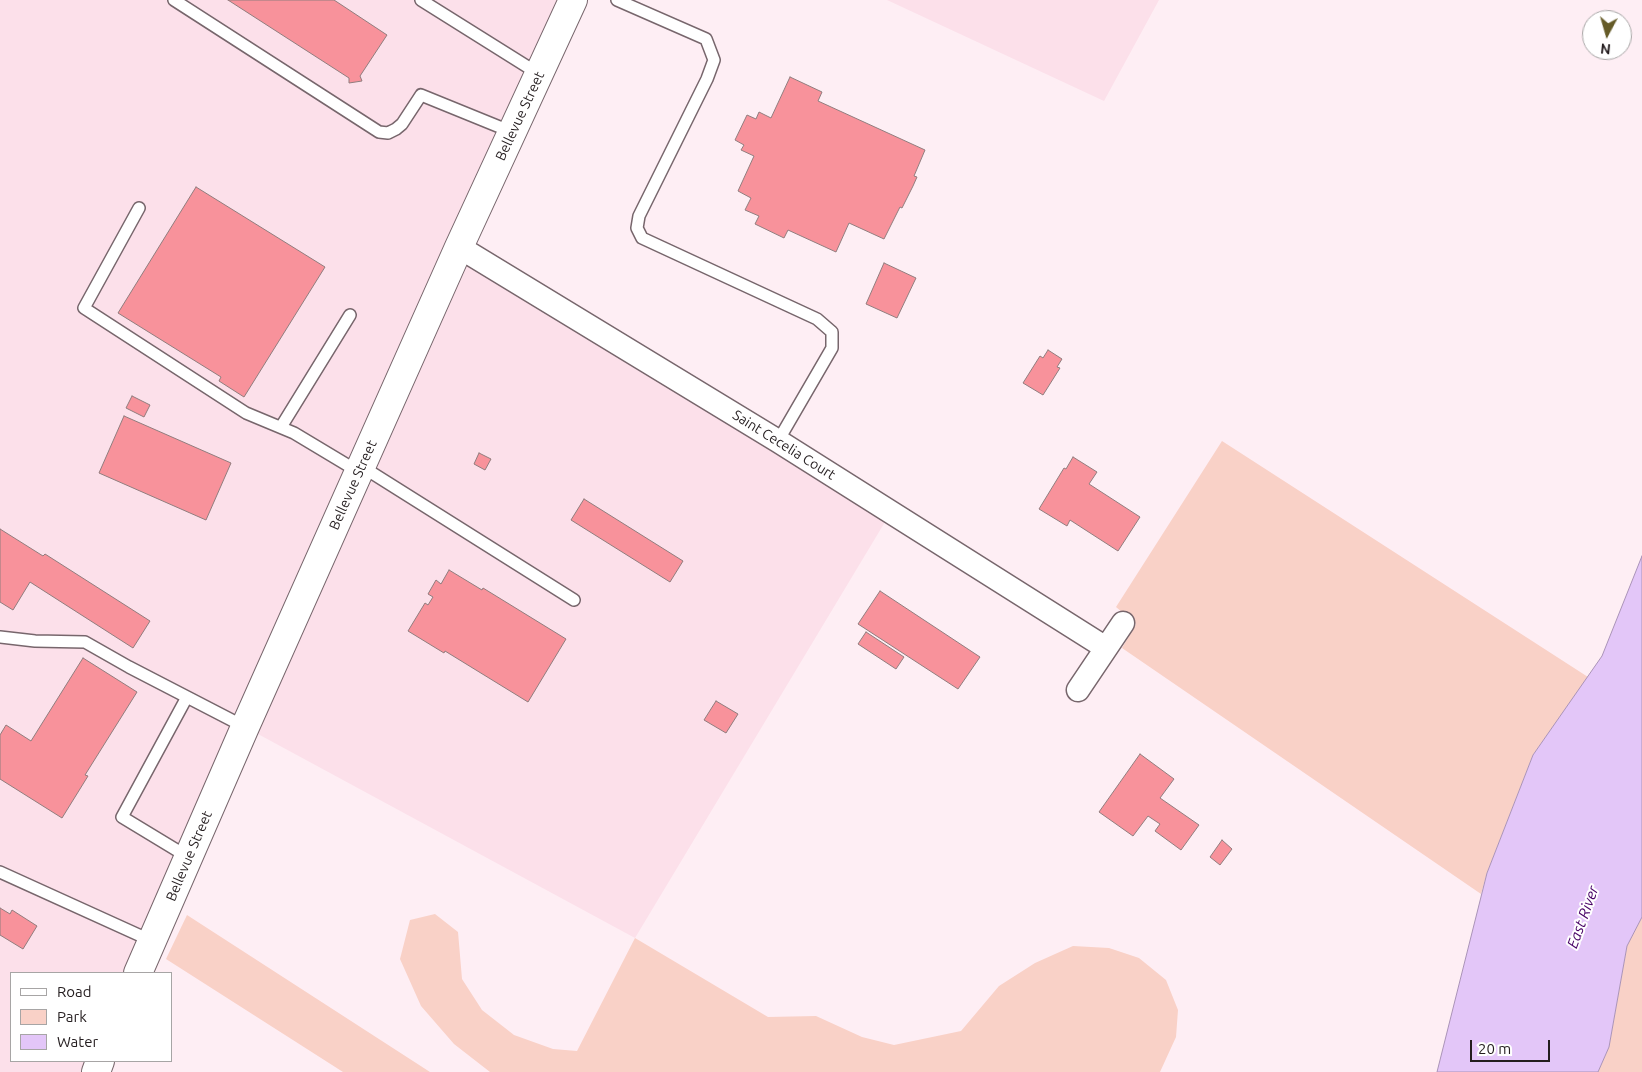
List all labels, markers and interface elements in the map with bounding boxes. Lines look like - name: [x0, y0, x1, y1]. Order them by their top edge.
- north arrow: [1582, 10, 1632, 60]
- text: N: [1600, 40, 1612, 57]
- street label: Bellevue Street: [492, 69, 548, 163]
- street label: Saint Cecelia Court: [729, 407, 839, 483]
- street label: Bellevue Street: [326, 437, 380, 533]
- street label: Bellevue Street: [162, 808, 216, 904]
- water label: East River: [1563, 883, 1603, 951]
- legend: [10, 972, 172, 1062]
- text: Road: [57, 983, 92, 1000]
- text: Park: [57, 1008, 87, 1025]
- scale bar: [1472, 1030, 1552, 1062]
- text: Water: [57, 1033, 98, 1050]
- text: 20 m: [1478, 1040, 1511, 1057]

